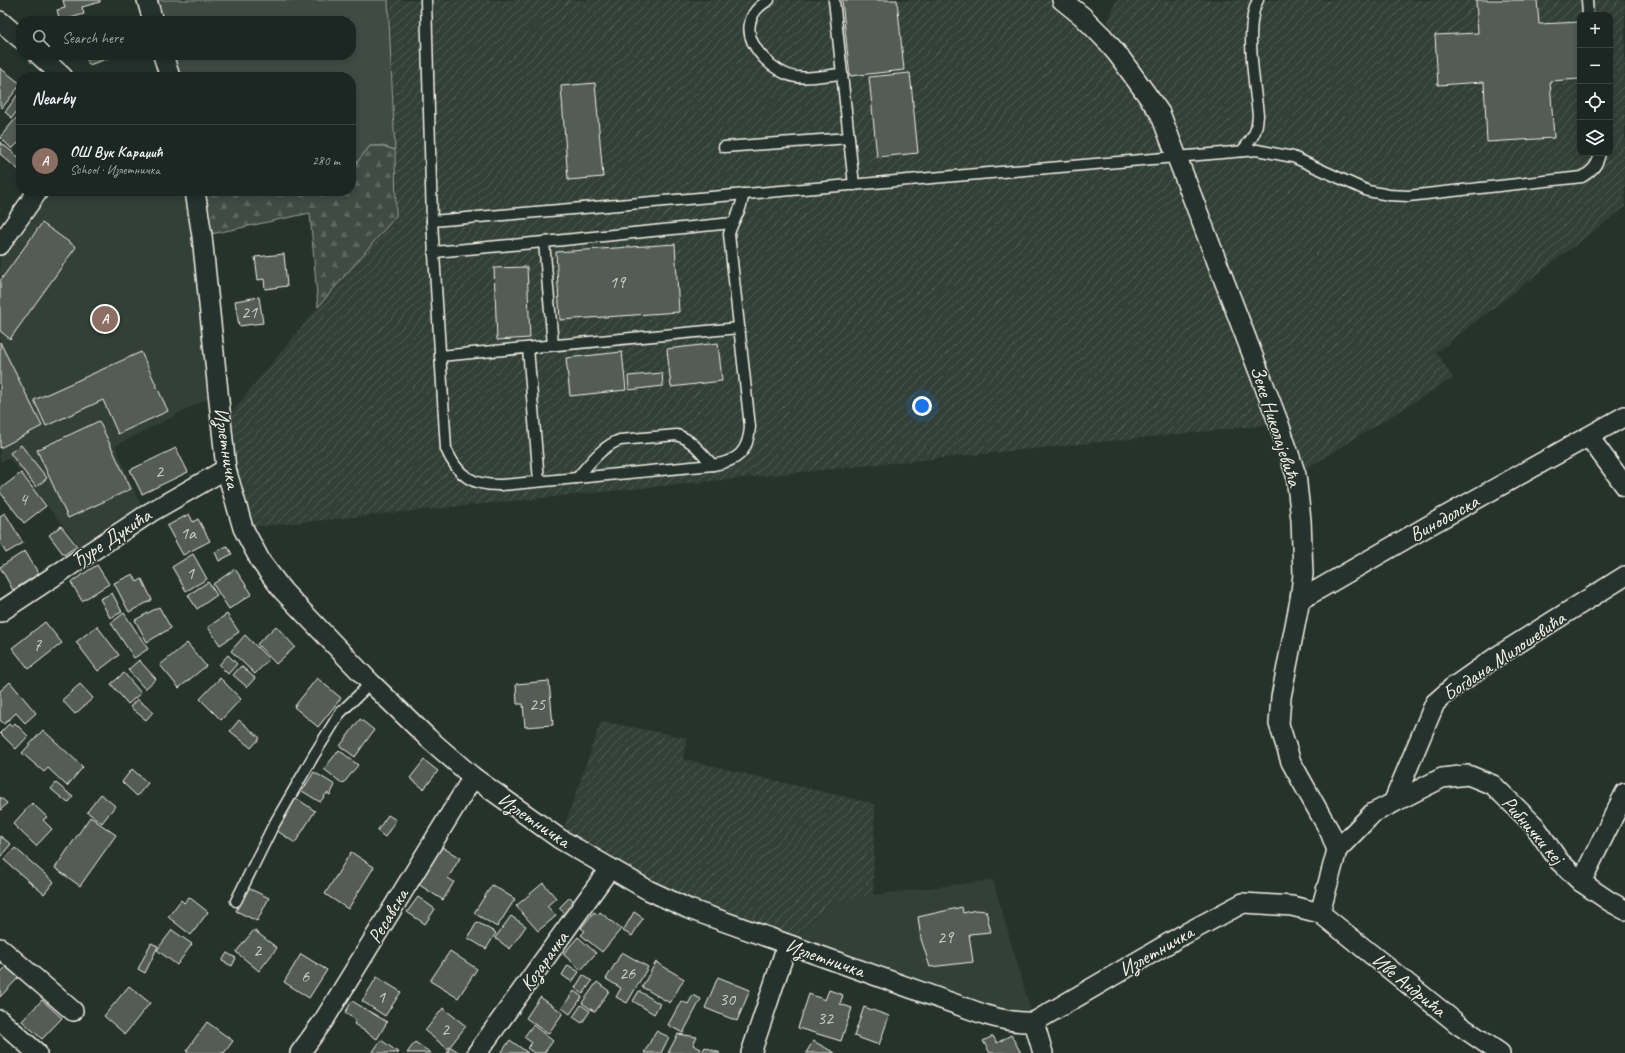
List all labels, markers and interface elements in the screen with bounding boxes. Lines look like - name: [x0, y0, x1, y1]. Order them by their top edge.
- map controls: [1577, 12, 1613, 156]
- button: +: [1577, 12, 1613, 48]
- search box: [16, 16, 356, 60]
- icon: search: [30, 27, 52, 49]
- text: Search here: [62, 29, 123, 48]
- button: −: [1577, 48, 1613, 84]
- button: locate: [1577, 84, 1613, 120]
- text: Nearby: [32, 88, 75, 109]
- button: layers: [1577, 120, 1613, 156]
- text: ОШ Вук Караџић: [70, 143, 162, 162]
- text: A: [42, 153, 48, 169]
- text: 280 m: [312, 153, 340, 169]
- text: School · Излетничка: [70, 162, 160, 178]
- house number: 19: [609, 271, 627, 293]
- house number: 21: [241, 301, 258, 323]
- pin: A: [92, 304, 118, 334]
- street label: Зеке Николајевића: [1245, 362, 1308, 491]
- your location: [912, 396, 932, 416]
- street label: Излетничка: [207, 406, 246, 492]
- house number: 2: [155, 460, 165, 482]
- house number: 4: [19, 488, 29, 510]
- street label: Винодолска: [1405, 488, 1484, 547]
- street label: Ђуре Дукића: [66, 502, 157, 574]
- house number: 1a: [180, 522, 197, 544]
- house number: 1: [186, 562, 195, 584]
- street label: Богдана Милошевића: [1438, 605, 1571, 706]
- house number: 7: [33, 634, 42, 656]
- house number: 25: [529, 693, 546, 715]
- street label: Излетничка: [493, 787, 576, 855]
- street label: Рибнички кеј: [1496, 791, 1571, 871]
- street label: Ресавска: [362, 883, 415, 948]
- street label: Излетничка: [1114, 919, 1200, 983]
- street label: Козарачка: [514, 925, 576, 996]
- house number: 29: [937, 926, 955, 948]
- street label: Излетничка: [782, 933, 869, 985]
- house number: 2: [253, 939, 263, 961]
- street label: Иве Андрића: [1367, 948, 1452, 1023]
- house number: 26: [619, 962, 636, 984]
- house number: 6: [301, 965, 310, 987]
- house number: 1: [377, 986, 386, 1008]
- house number: 30: [719, 988, 737, 1010]
- house number: 32: [817, 1007, 835, 1029]
- house number: 2: [441, 1018, 451, 1040]

